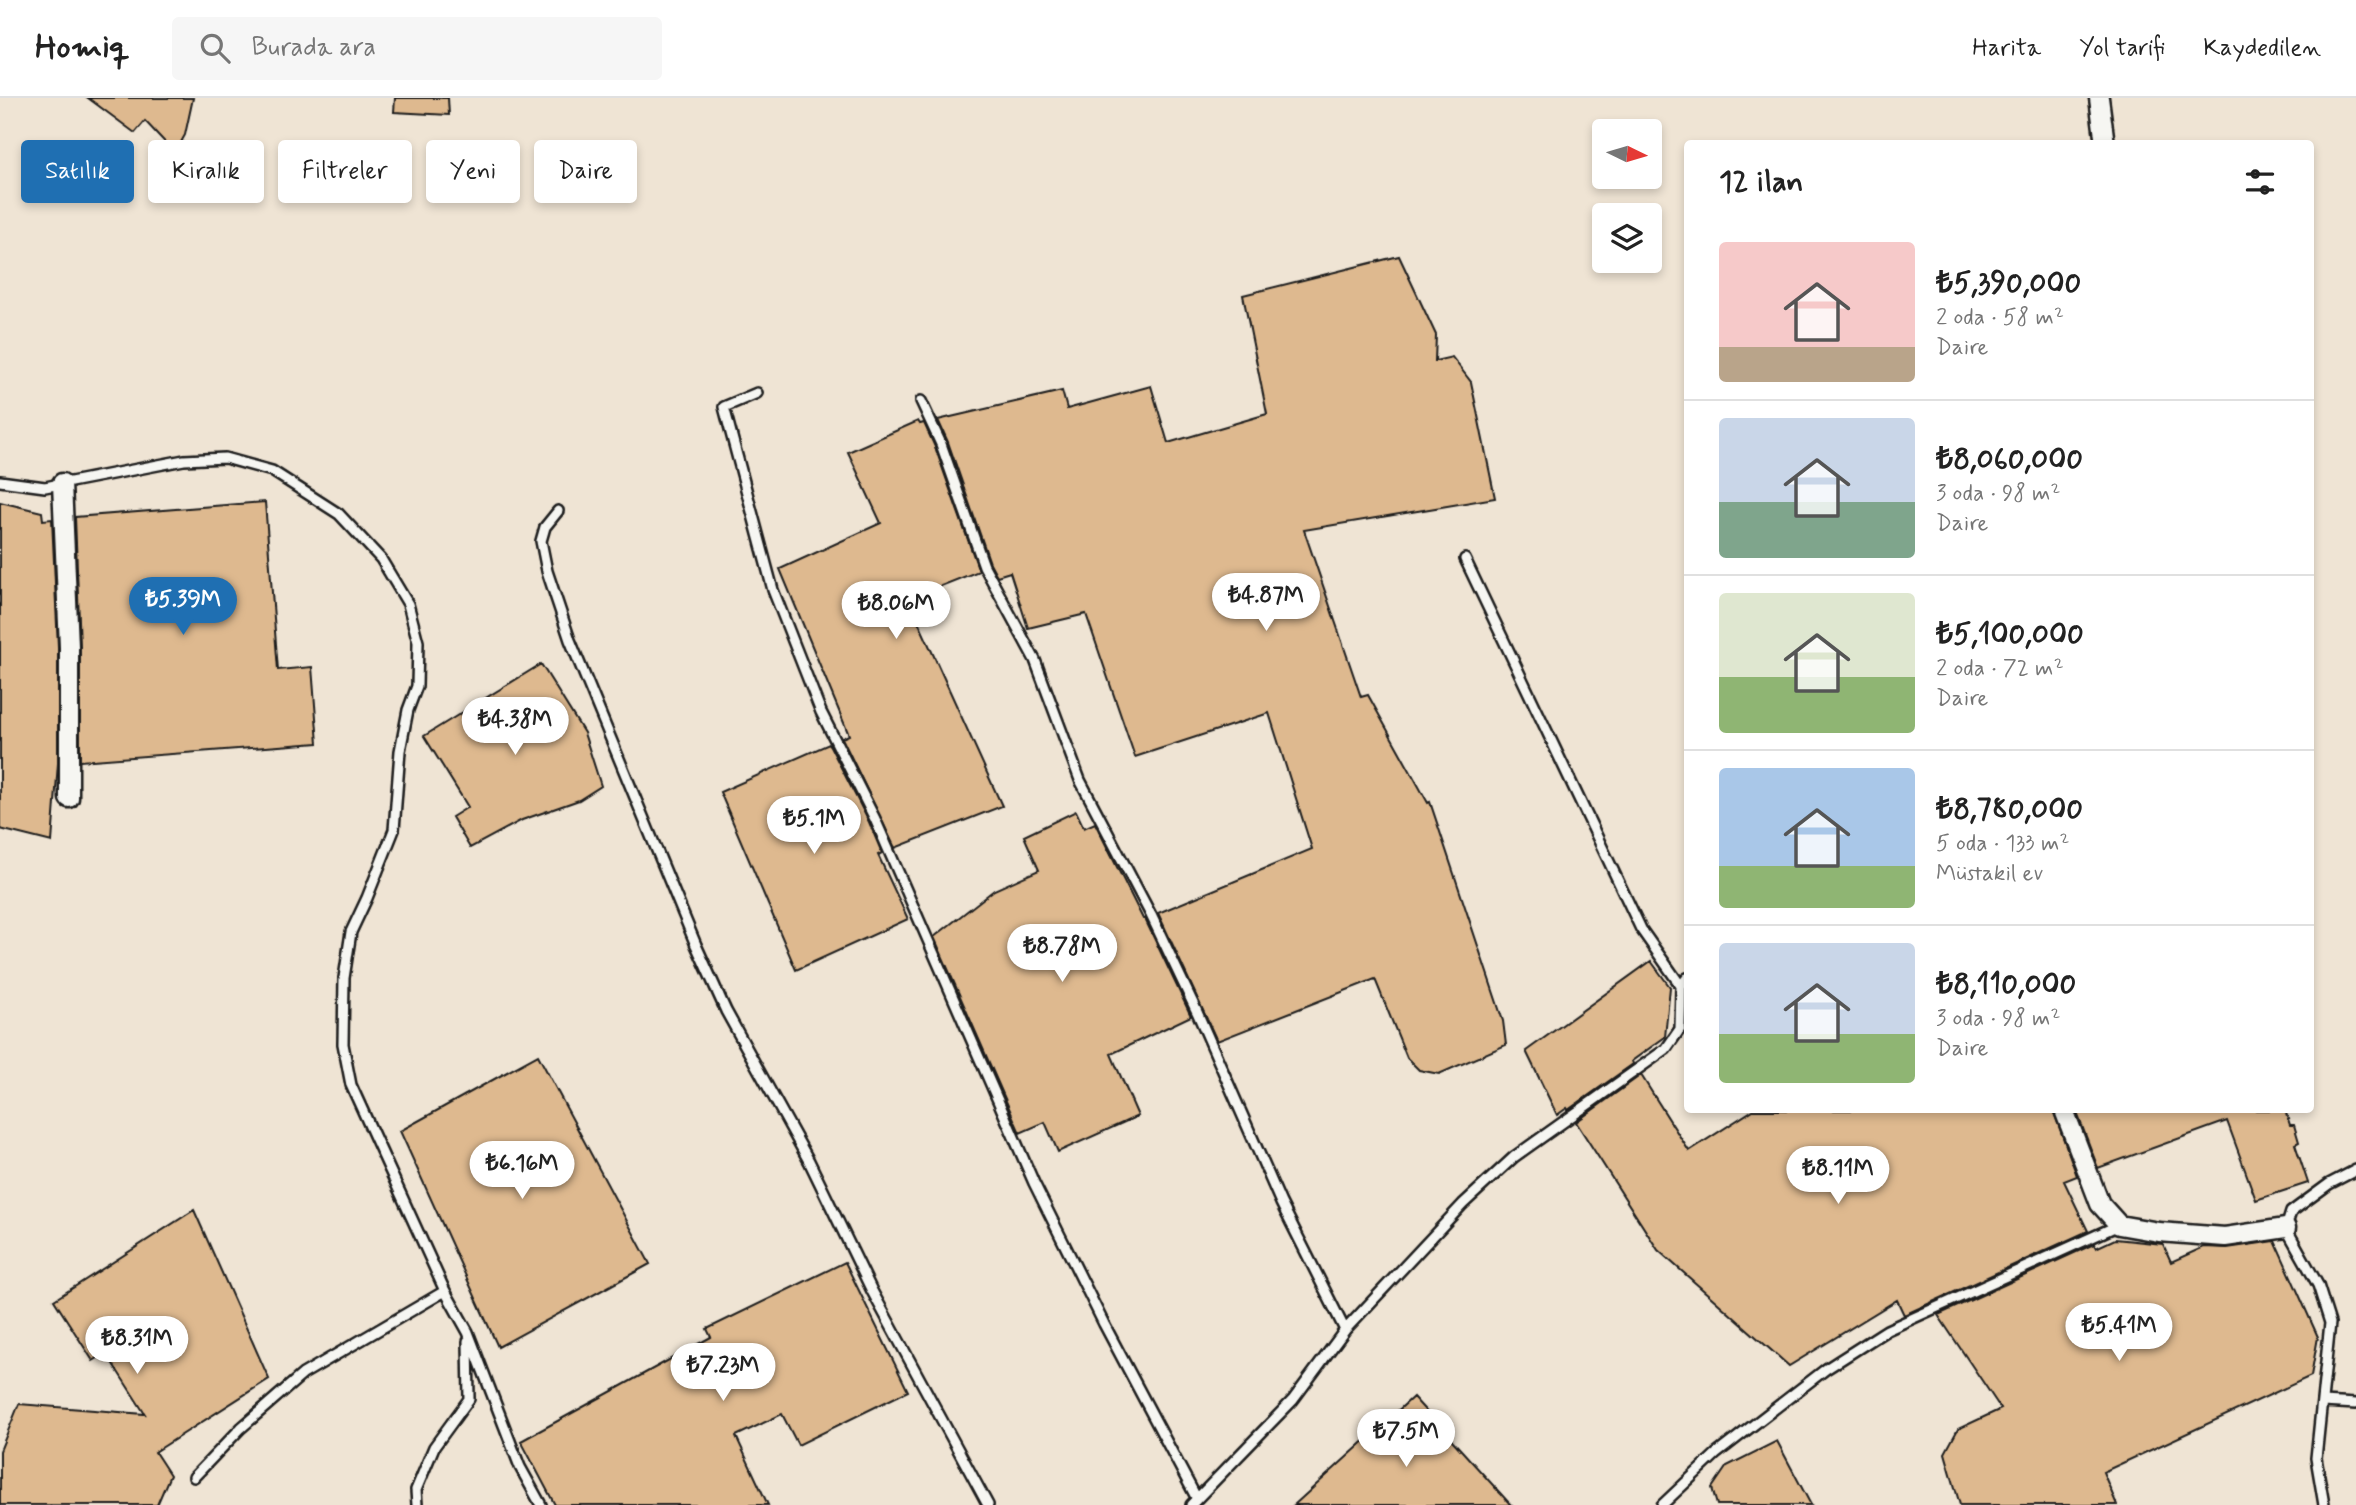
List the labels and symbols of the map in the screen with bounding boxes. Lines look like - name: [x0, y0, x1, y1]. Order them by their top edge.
- north arrow: [1592, 119, 1662, 189]
- pin: ₺4.87M: [1209, 574, 1323, 633]
- pin: ₺5.39M: [126, 578, 240, 637]
- pin: ₺8.06M: [839, 582, 953, 641]
- pin: ₺4.38M: [458, 698, 572, 757]
- pin: ₺5.1M: [765, 796, 863, 856]
- pin: ₺8.78M: [1005, 924, 1119, 984]
- pin: ₺6.16M: [465, 1142, 579, 1201]
- pin: ₺8.11M: [1781, 1146, 1895, 1206]
- pin: ₺5.41M: [2062, 1304, 2176, 1363]
- pin: ₺8.31M: [80, 1316, 194, 1376]
- pin: ₺7.23M: [666, 1344, 780, 1403]
- pin: ₺7.5M: [1357, 1410, 1455, 1469]

